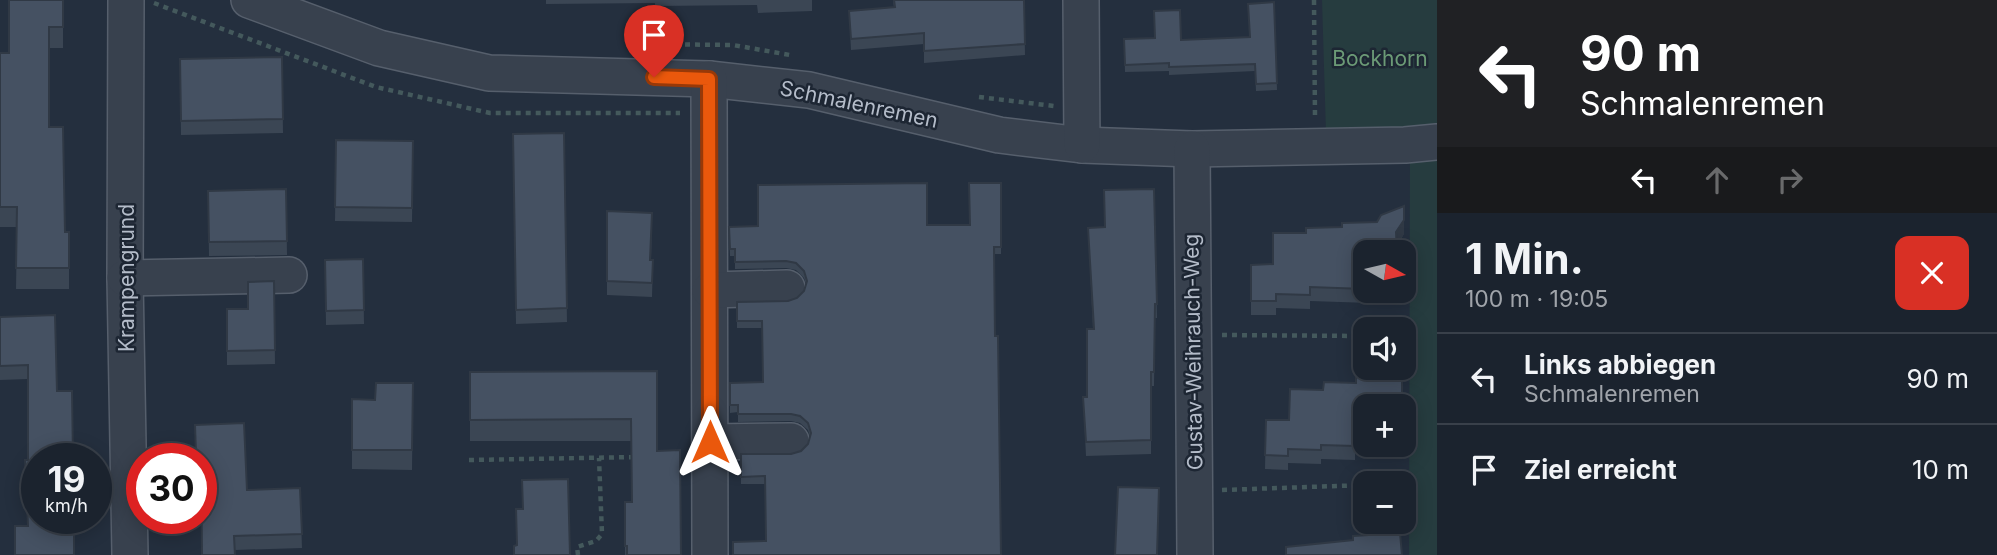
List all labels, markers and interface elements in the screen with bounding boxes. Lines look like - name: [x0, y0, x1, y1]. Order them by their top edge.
- pin: [624, 5, 684, 77]
- icon: arrive: [635, 16, 673, 54]
- text: 90 m: [1580, 24, 1701, 83]
- icon: left: [1465, 28, 1556, 119]
- park label: Bockhorn: [1332, 46, 1428, 71]
- street label: Schmalenremen: [778, 75, 940, 133]
- text: Schmalenremen: [1580, 84, 1825, 123]
- icon: left: [1625, 161, 1663, 199]
- icon: ahead: [1698, 161, 1736, 199]
- icon: right: [1771, 161, 1809, 199]
- street label: Krampengrund: [114, 204, 139, 352]
- text: 1 Min.: [1465, 233, 1584, 284]
- street label: Gustav-Weihrauch-Weg: [1178, 234, 1208, 470]
- button: close: [1895, 236, 1969, 310]
- north arrow: [1353, 240, 1416, 303]
- map controls: [1353, 240, 1416, 534]
- text: 100 m · 19:05: [1465, 285, 1608, 313]
- button: sound: [1353, 317, 1416, 380]
- text: Links abbiegen: [1524, 349, 1716, 380]
- icon: left: [1465, 360, 1503, 398]
- text: 90 m: [1906, 363, 1969, 394]
- text: Schmalenremen: [1524, 380, 1700, 408]
- button: +: [1353, 394, 1416, 457]
- position arrow: [673, 405, 747, 479]
- speed limit sign: 30: [126, 443, 217, 534]
- icon: arrive: [1465, 451, 1503, 489]
- text: Ziel erreicht: [1524, 454, 1677, 485]
- text: 10 m: [1912, 454, 1969, 485]
- text: 19: [48, 458, 85, 500]
- button: −: [1353, 471, 1416, 534]
- text: km/h: [45, 495, 88, 516]

